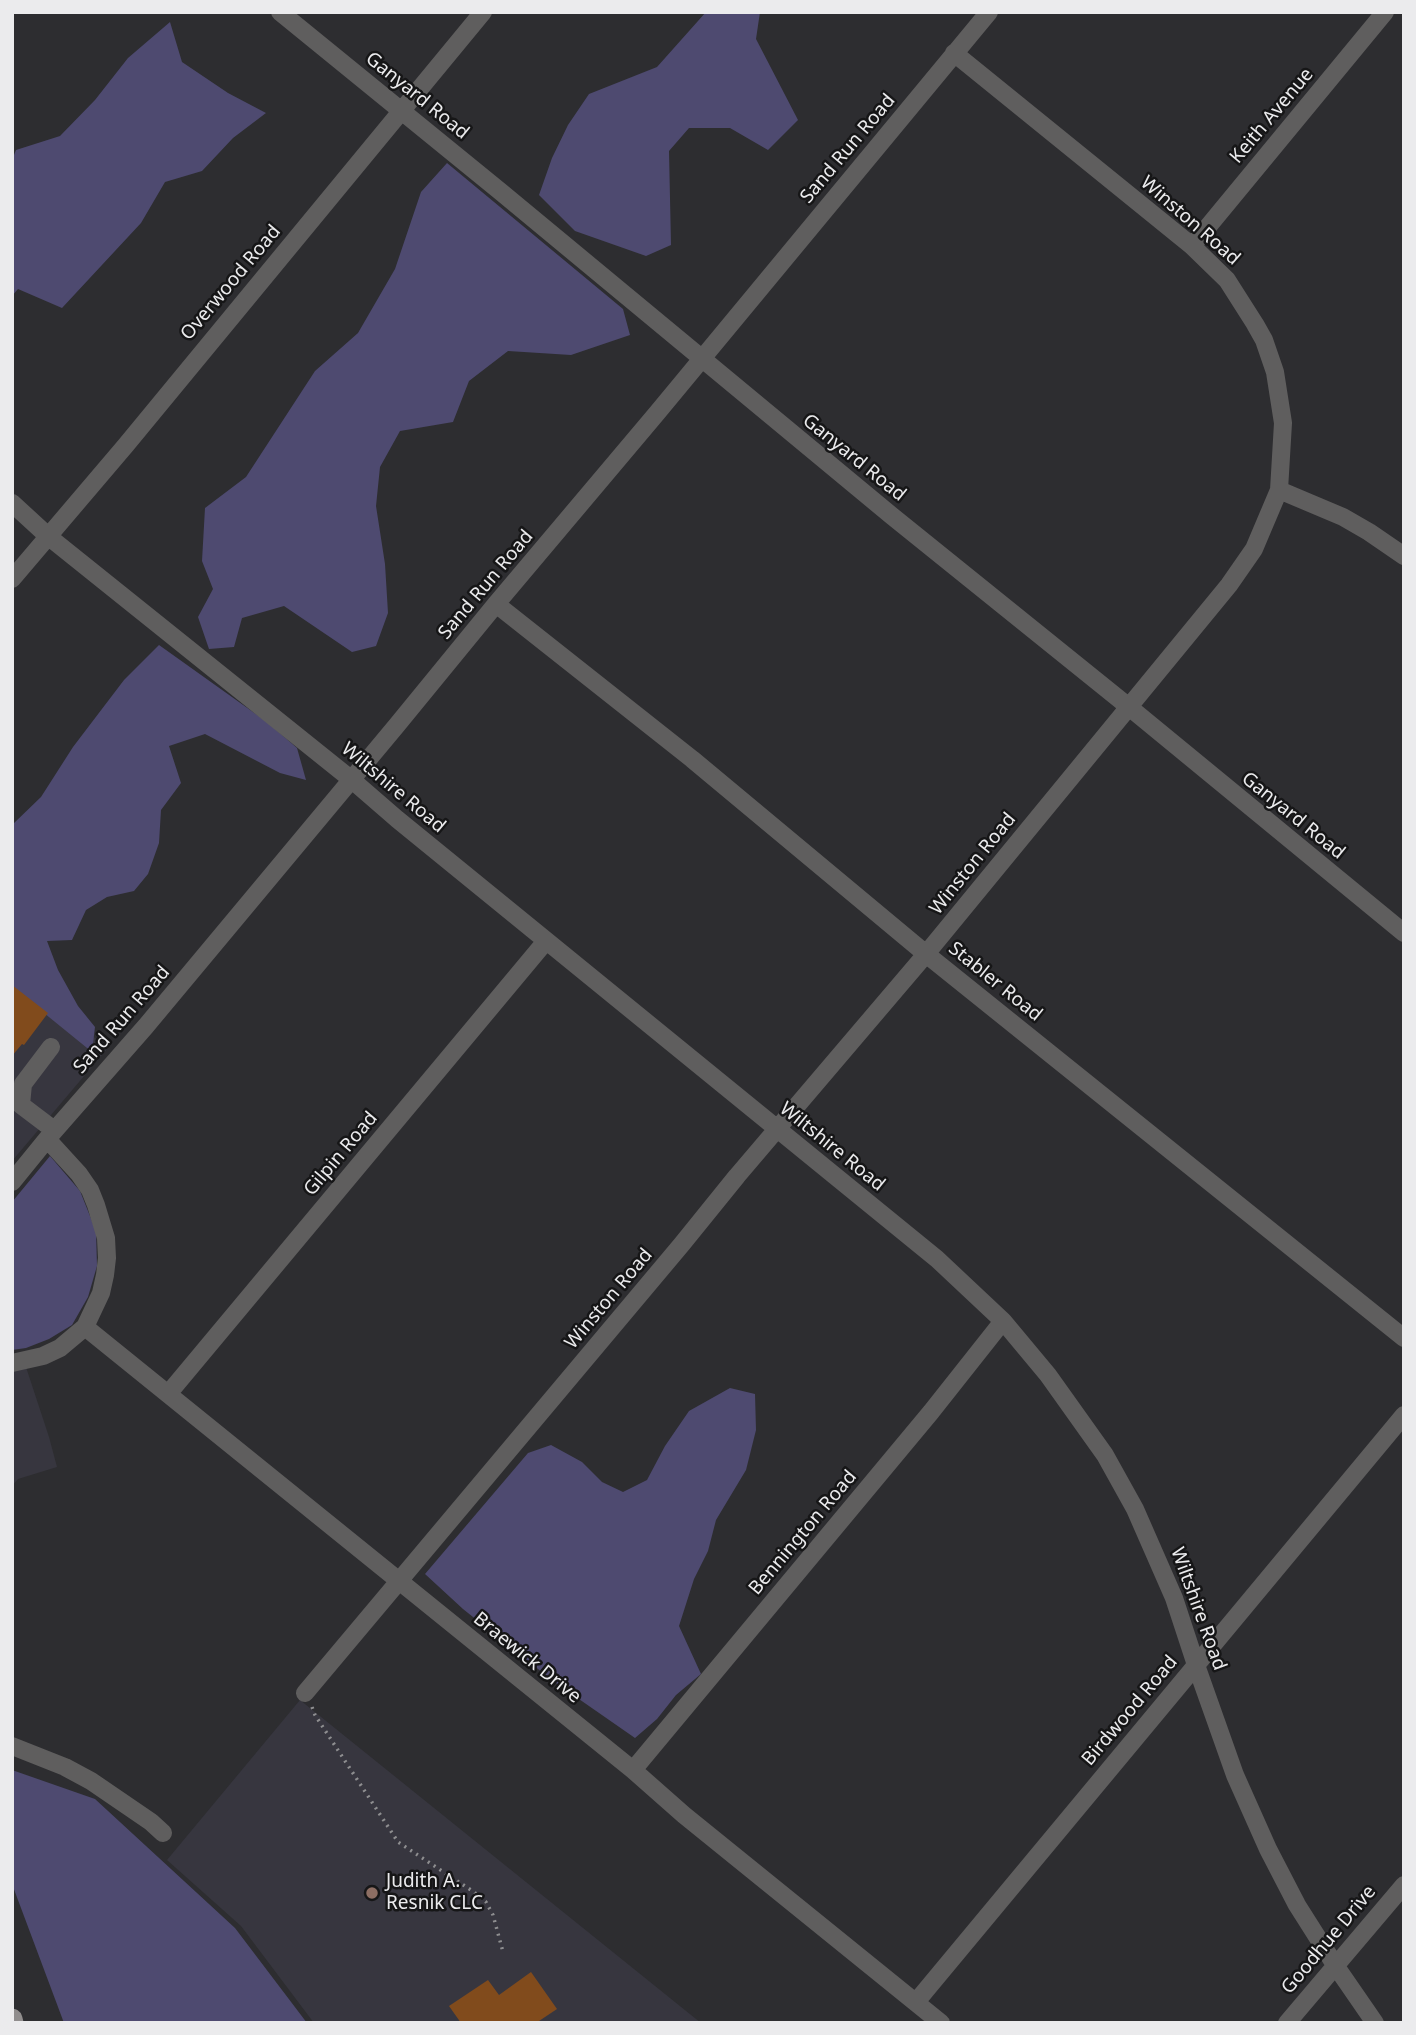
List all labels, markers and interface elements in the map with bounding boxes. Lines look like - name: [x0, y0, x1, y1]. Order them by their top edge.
- street label: Ganyard Road: [361, 47, 473, 145]
- street label: Keith Avenue: [1225, 64, 1319, 168]
- street label: Sand Run Road: [796, 90, 900, 208]
- street label: Winston Road: [1136, 172, 1244, 270]
- street label: Overwood Road: [176, 221, 286, 345]
- street label: Ganyard Road: [798, 409, 910, 507]
- street label: Sand Run Road: [434, 526, 538, 644]
- street label: Wiltshire Road: [336, 738, 450, 838]
- street label: Ganyard Road: [1237, 767, 1349, 865]
- street label: Winston Road: [925, 809, 1021, 919]
- street label: Stabler Road: [944, 937, 1046, 1027]
- street label: Sand Run Road: [69, 961, 175, 1079]
- street label: Wiltshire Road: [775, 1098, 889, 1196]
- street label: Gilpin Road: [299, 1107, 383, 1201]
- street label: Winston Road: [560, 1244, 658, 1354]
- street label: Bennington Road: [744, 1466, 862, 1600]
- street label: Wiltshire Road: [1165, 1545, 1231, 1673]
- street label: Braewick Drive: [469, 1608, 585, 1708]
- street label: Birdwood Road: [1077, 1651, 1183, 1771]
- place label: Judith A. Resnik CLC: [386, 1871, 483, 1915]
- street label: Goodhue Drive: [1277, 1881, 1381, 1999]
- marker: Judith A. Resnik CLC: [364, 1885, 380, 1901]

